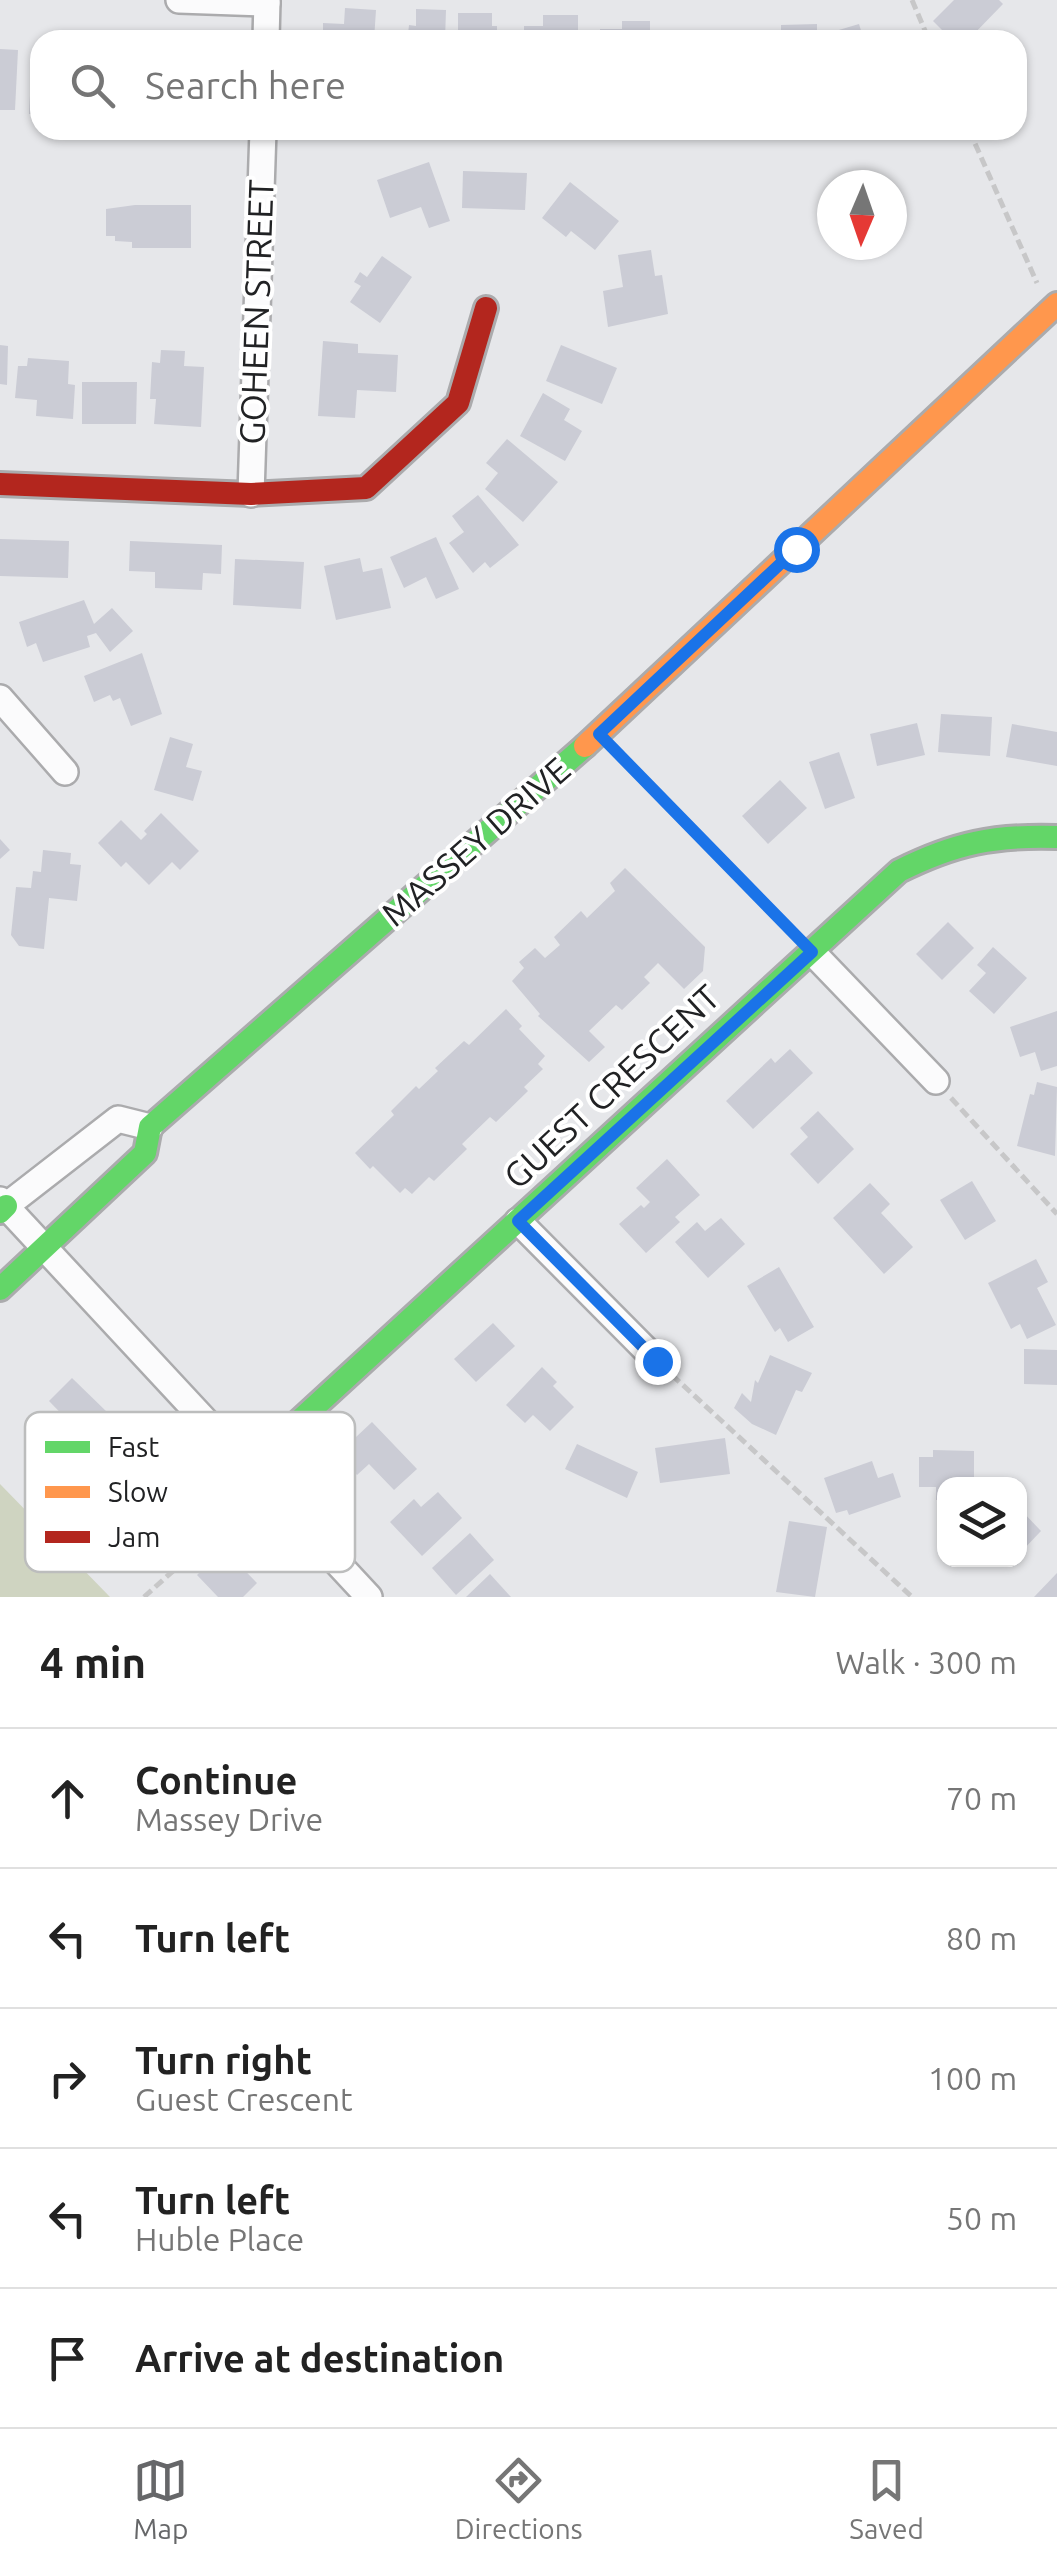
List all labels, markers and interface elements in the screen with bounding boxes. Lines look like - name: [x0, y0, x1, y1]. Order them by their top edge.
- search box: [30, 30, 1027, 140]
- icon: search: [65, 58, 120, 113]
- text: Search here: [145, 64, 346, 106]
- north arrow: [817, 170, 907, 260]
- street label: GOHEEN STREET: [231, 179, 281, 445]
- route start: [774, 527, 820, 573]
- street label: MASSEY DRIVE: [373, 749, 577, 934]
- street label: GUEST CRESCENT: [496, 976, 727, 1196]
- route end: [635, 1339, 681, 1385]
- legend: [25, 1412, 355, 1572]
- text: Fast: [108, 1431, 159, 1462]
- text: Slow: [108, 1476, 168, 1507]
- map controls: [937, 1477, 1027, 1567]
- button: layers: [937, 1477, 1027, 1567]
- text: Jam: [108, 1521, 160, 1552]
- text: 4 min: [40, 1639, 146, 1686]
- text: Walk · 300 m: [835, 1644, 1017, 1680]
- text: Continue: [135, 1759, 297, 1801]
- icon: ahead: [40, 1771, 95, 1826]
- text: 70 m: [946, 1780, 1017, 1816]
- text: Massey Drive: [135, 1801, 323, 1837]
- icon: left: [40, 1911, 95, 1966]
- text: Turn left: [135, 1917, 290, 1959]
- text: 80 m: [946, 1920, 1017, 1956]
- text: Turn right: [135, 2039, 312, 2081]
- icon: right: [40, 2051, 95, 2106]
- text: 100 m: [928, 2060, 1017, 2096]
- text: Guest Crescent: [135, 2081, 353, 2117]
- text: Turn left: [135, 2179, 290, 2221]
- icon: left: [40, 2191, 95, 2246]
- text: 50 m: [946, 2200, 1017, 2236]
- text: Huble Place: [135, 2221, 304, 2257]
- icon: arrive: [40, 2331, 95, 2386]
- text: Arrive at destination: [135, 2337, 504, 2379]
- tab: Map: [133, 2453, 188, 2544]
- tab: Directions: [455, 2453, 583, 2544]
- tab: Saved: [849, 2453, 924, 2544]

